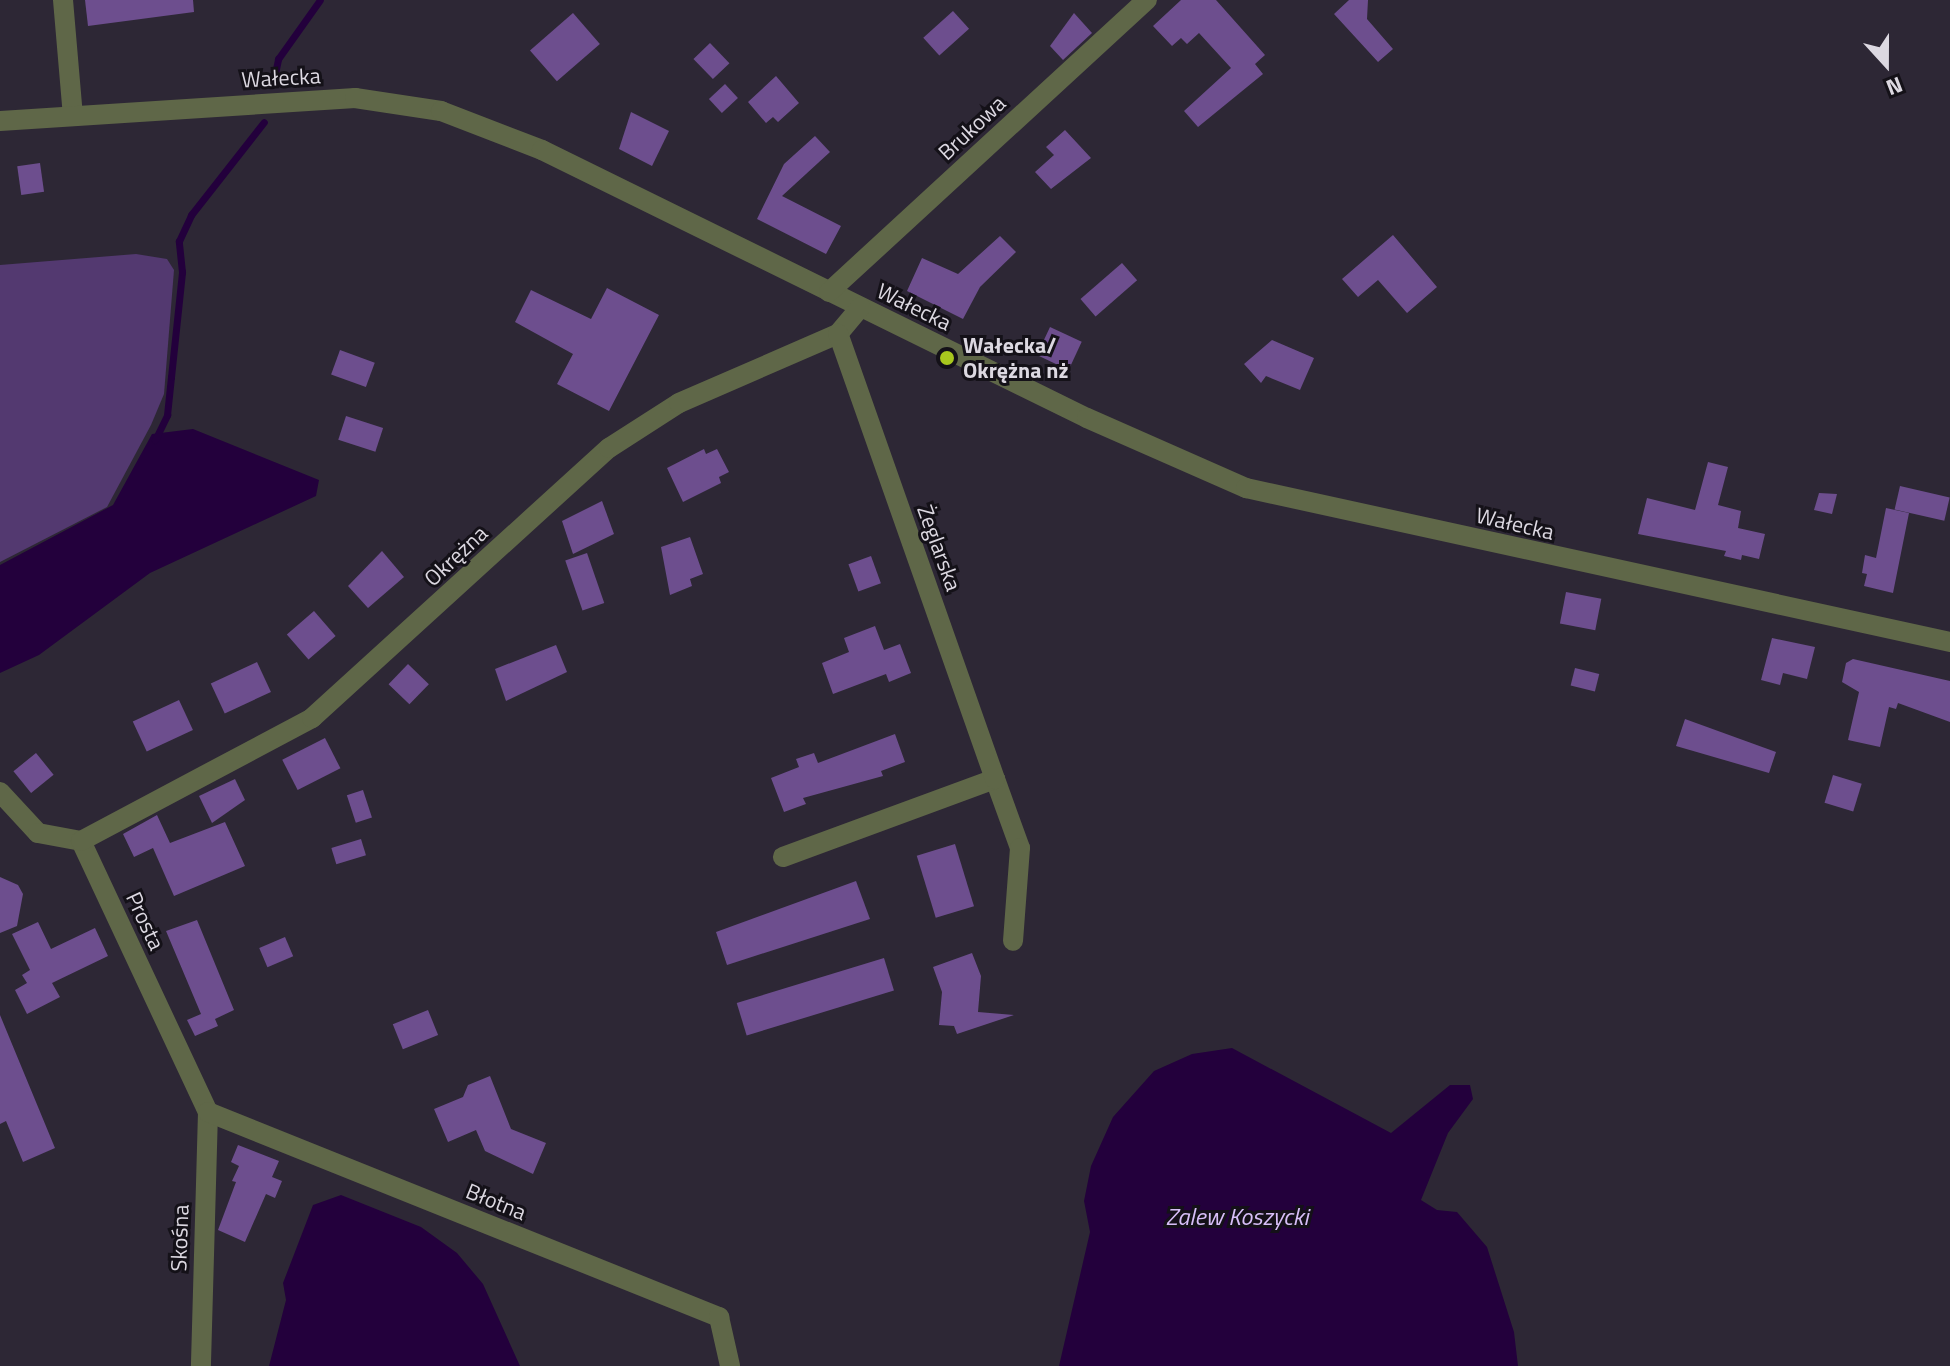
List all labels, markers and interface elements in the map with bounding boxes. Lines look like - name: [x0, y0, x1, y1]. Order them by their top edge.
- north arrow: [1846, 24, 1926, 104]
- street label: Wałecka: [241, 63, 321, 93]
- text: N: [1881, 68, 1908, 105]
- street label: Brukowa: [933, 90, 1011, 166]
- street label: Wałecka: [873, 278, 955, 336]
- place label: Wałecka/ Okrężna nż: [963, 332, 1068, 384]
- marker: Wałecka/ Okrężna nż: [938, 349, 956, 367]
- street label: Żeglarska: [911, 501, 967, 595]
- street label: Wałecka: [1473, 502, 1557, 546]
- street label: Okrężna: [419, 520, 493, 592]
- street label: Prosta: [120, 888, 170, 954]
- street label: Błotna: [462, 1178, 530, 1226]
- water label: Zalew Koszycki: [1166, 1203, 1308, 1231]
- street label: Skośna: [166, 1204, 194, 1272]

